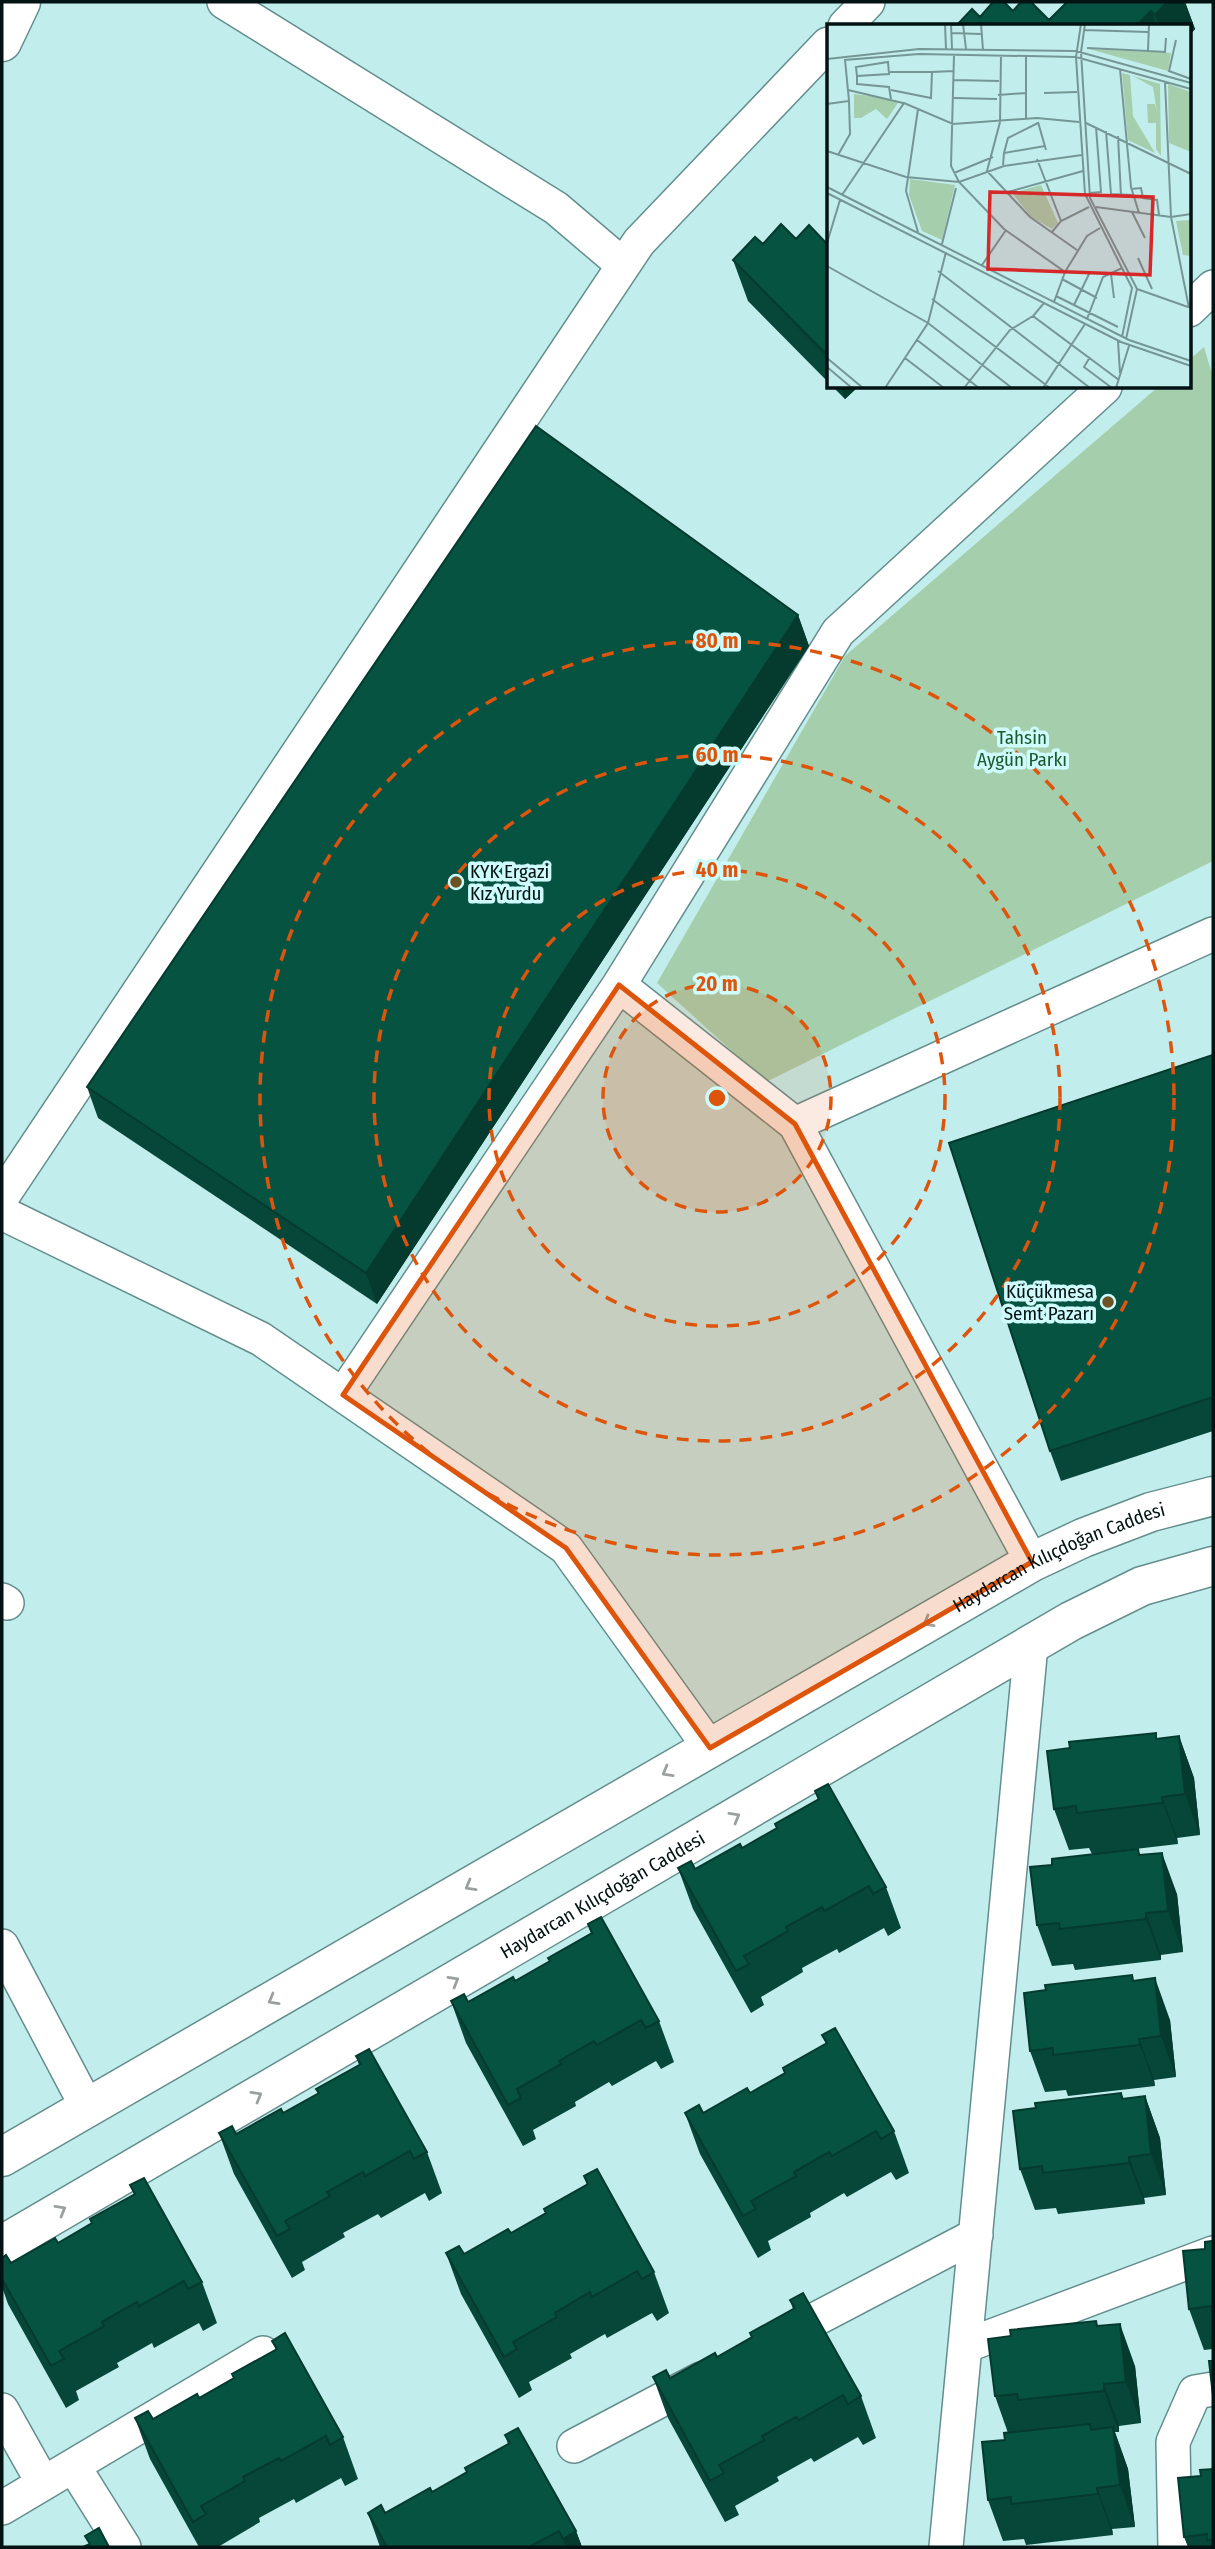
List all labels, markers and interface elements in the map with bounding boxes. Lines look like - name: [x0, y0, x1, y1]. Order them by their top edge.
- inset map: [827, 24, 1190, 388]
- text: 80 m: [696, 628, 738, 654]
- park label: Tahsin Aygün Parkı: [977, 726, 1067, 771]
- text: 60 m: [696, 742, 738, 768]
- text: 40 m: [696, 857, 738, 883]
- place label: KYK Ergazi Kız Yurdu: [470, 860, 549, 905]
- marker: KYK Ergazi Kız Yurdu: [448, 874, 464, 890]
- text: 20 m: [695, 971, 738, 997]
- centre of rings: [705, 1086, 729, 1110]
- place label: Küçükmesa Semt Pazarı: [1004, 1280, 1094, 1325]
- marker: Küçükmesa Semt Pazarı: [1100, 1294, 1116, 1310]
- street label: Haydarcan Kılıçdoğan Caddesi: [948, 1497, 1167, 1617]
- one-way arrow: [923, 1613, 936, 1626]
- one-way arrow: [662, 1764, 675, 1777]
- one-way arrow: [728, 1812, 740, 1825]
- street label: Haydarcan Kılıçdoğan Caddesi: [496, 1826, 709, 1963]
- one-way arrow: [465, 1878, 478, 1891]
- one-way arrow: [446, 1976, 459, 1989]
- one-way arrow: [268, 1992, 281, 2005]
- one-way arrow: [250, 2091, 263, 2104]
- one-way arrow: [53, 2206, 66, 2219]

